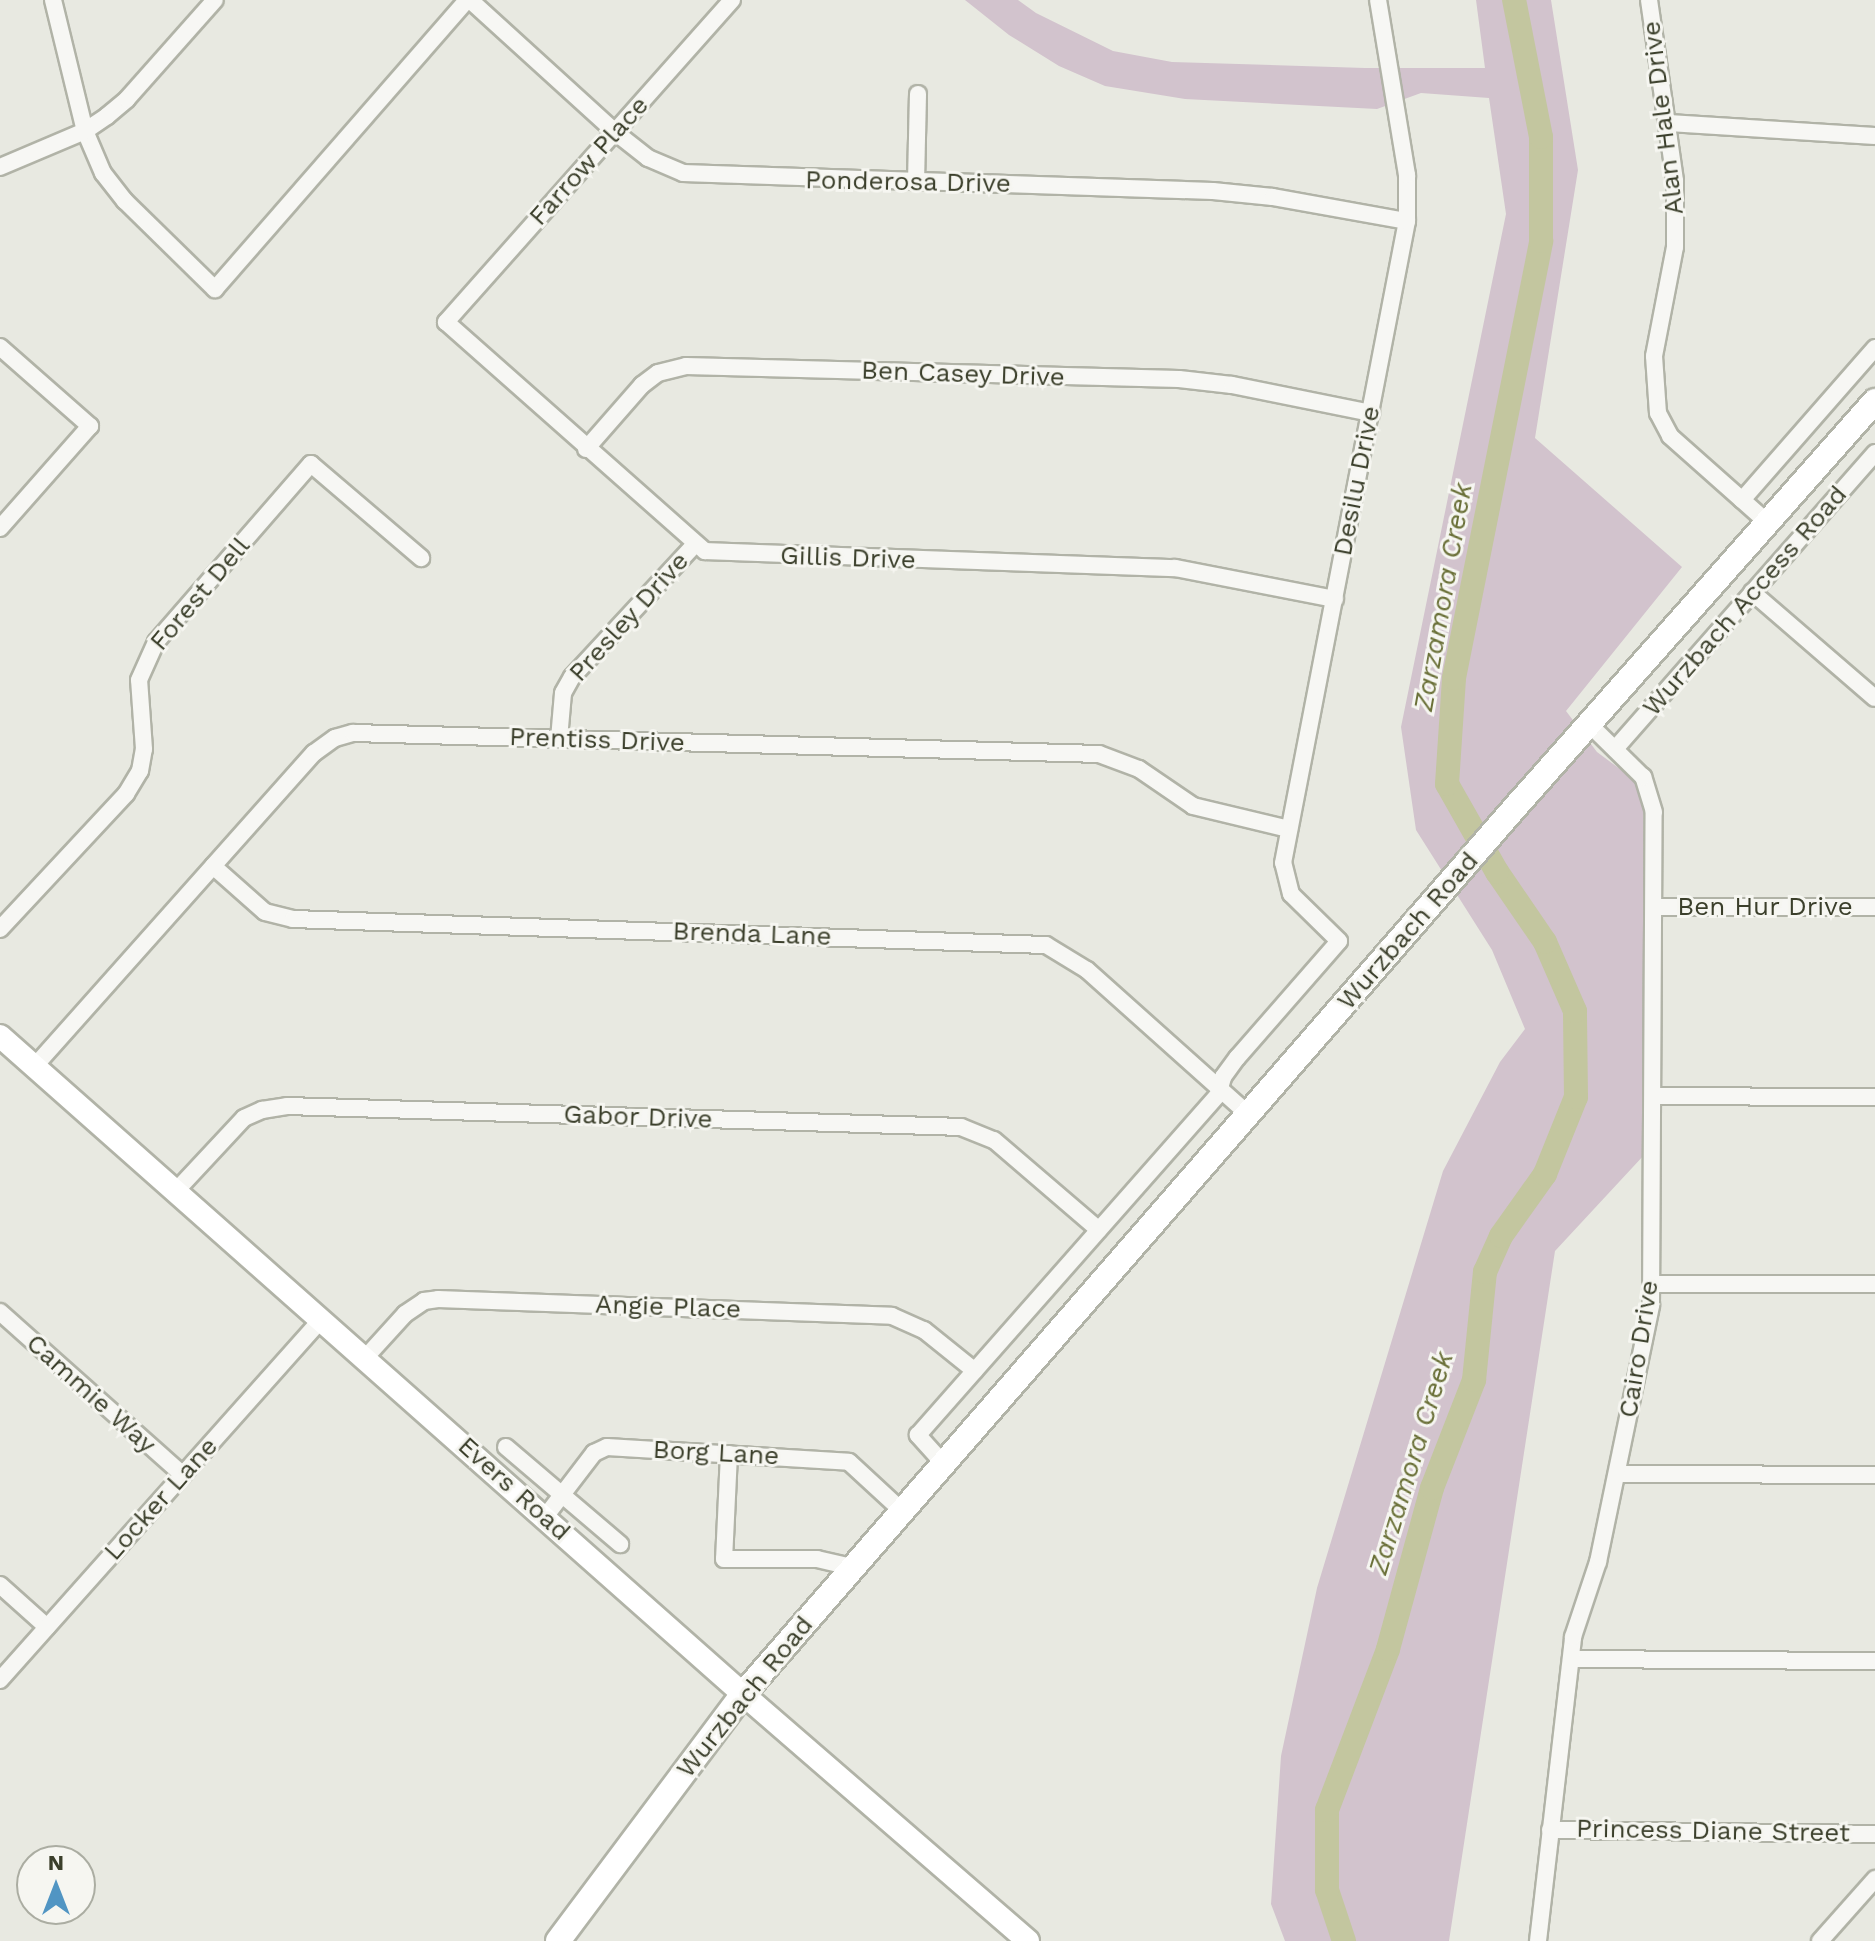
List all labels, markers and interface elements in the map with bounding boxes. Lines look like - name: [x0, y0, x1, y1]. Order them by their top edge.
- street label: Alan Hale Drive: [1636, 19, 1690, 217]
- street label: Farrow Place: [523, 90, 655, 232]
- street label: Ponderosa Drive: [805, 165, 1011, 199]
- street label: Ben Casey Drive: [860, 355, 1066, 393]
- street label: Desilu Drive: [1327, 403, 1387, 559]
- street label: Wurzbach Access Road: [1636, 479, 1854, 723]
- water label: Zarzamora Creek: [1406, 480, 1480, 714]
- street label: Forest Dell: [144, 531, 256, 657]
- street label: Gillis Drive: [780, 540, 916, 576]
- street label: Presley Drive: [563, 546, 695, 688]
- street label: Prentiss Drive: [509, 721, 685, 759]
- street label: Wurzbach Road: [1331, 846, 1485, 1016]
- street label: Ben Hur Drive: [1677, 891, 1853, 923]
- street label: Brenda Lane: [672, 916, 832, 952]
- street label: Gabor Drive: [563, 1099, 713, 1135]
- street label: Cairo Drive: [1613, 1278, 1665, 1420]
- street label: Angie Place: [595, 1289, 741, 1325]
- street label: Cammie Way: [20, 1327, 162, 1461]
- water label: Zarzamora Creek: [1361, 1348, 1461, 1578]
- street label: Evers Road: [451, 1430, 577, 1548]
- street label: Locker Lane: [97, 1431, 225, 1567]
- street label: Borg Lane: [652, 1434, 780, 1472]
- street label: Wurzbach Road: [670, 1610, 820, 1784]
- street label: Princess Diane Street: [1576, 1813, 1850, 1849]
- north arrow: [16, 1845, 96, 1925]
- text: N: [48, 1850, 64, 1875]

